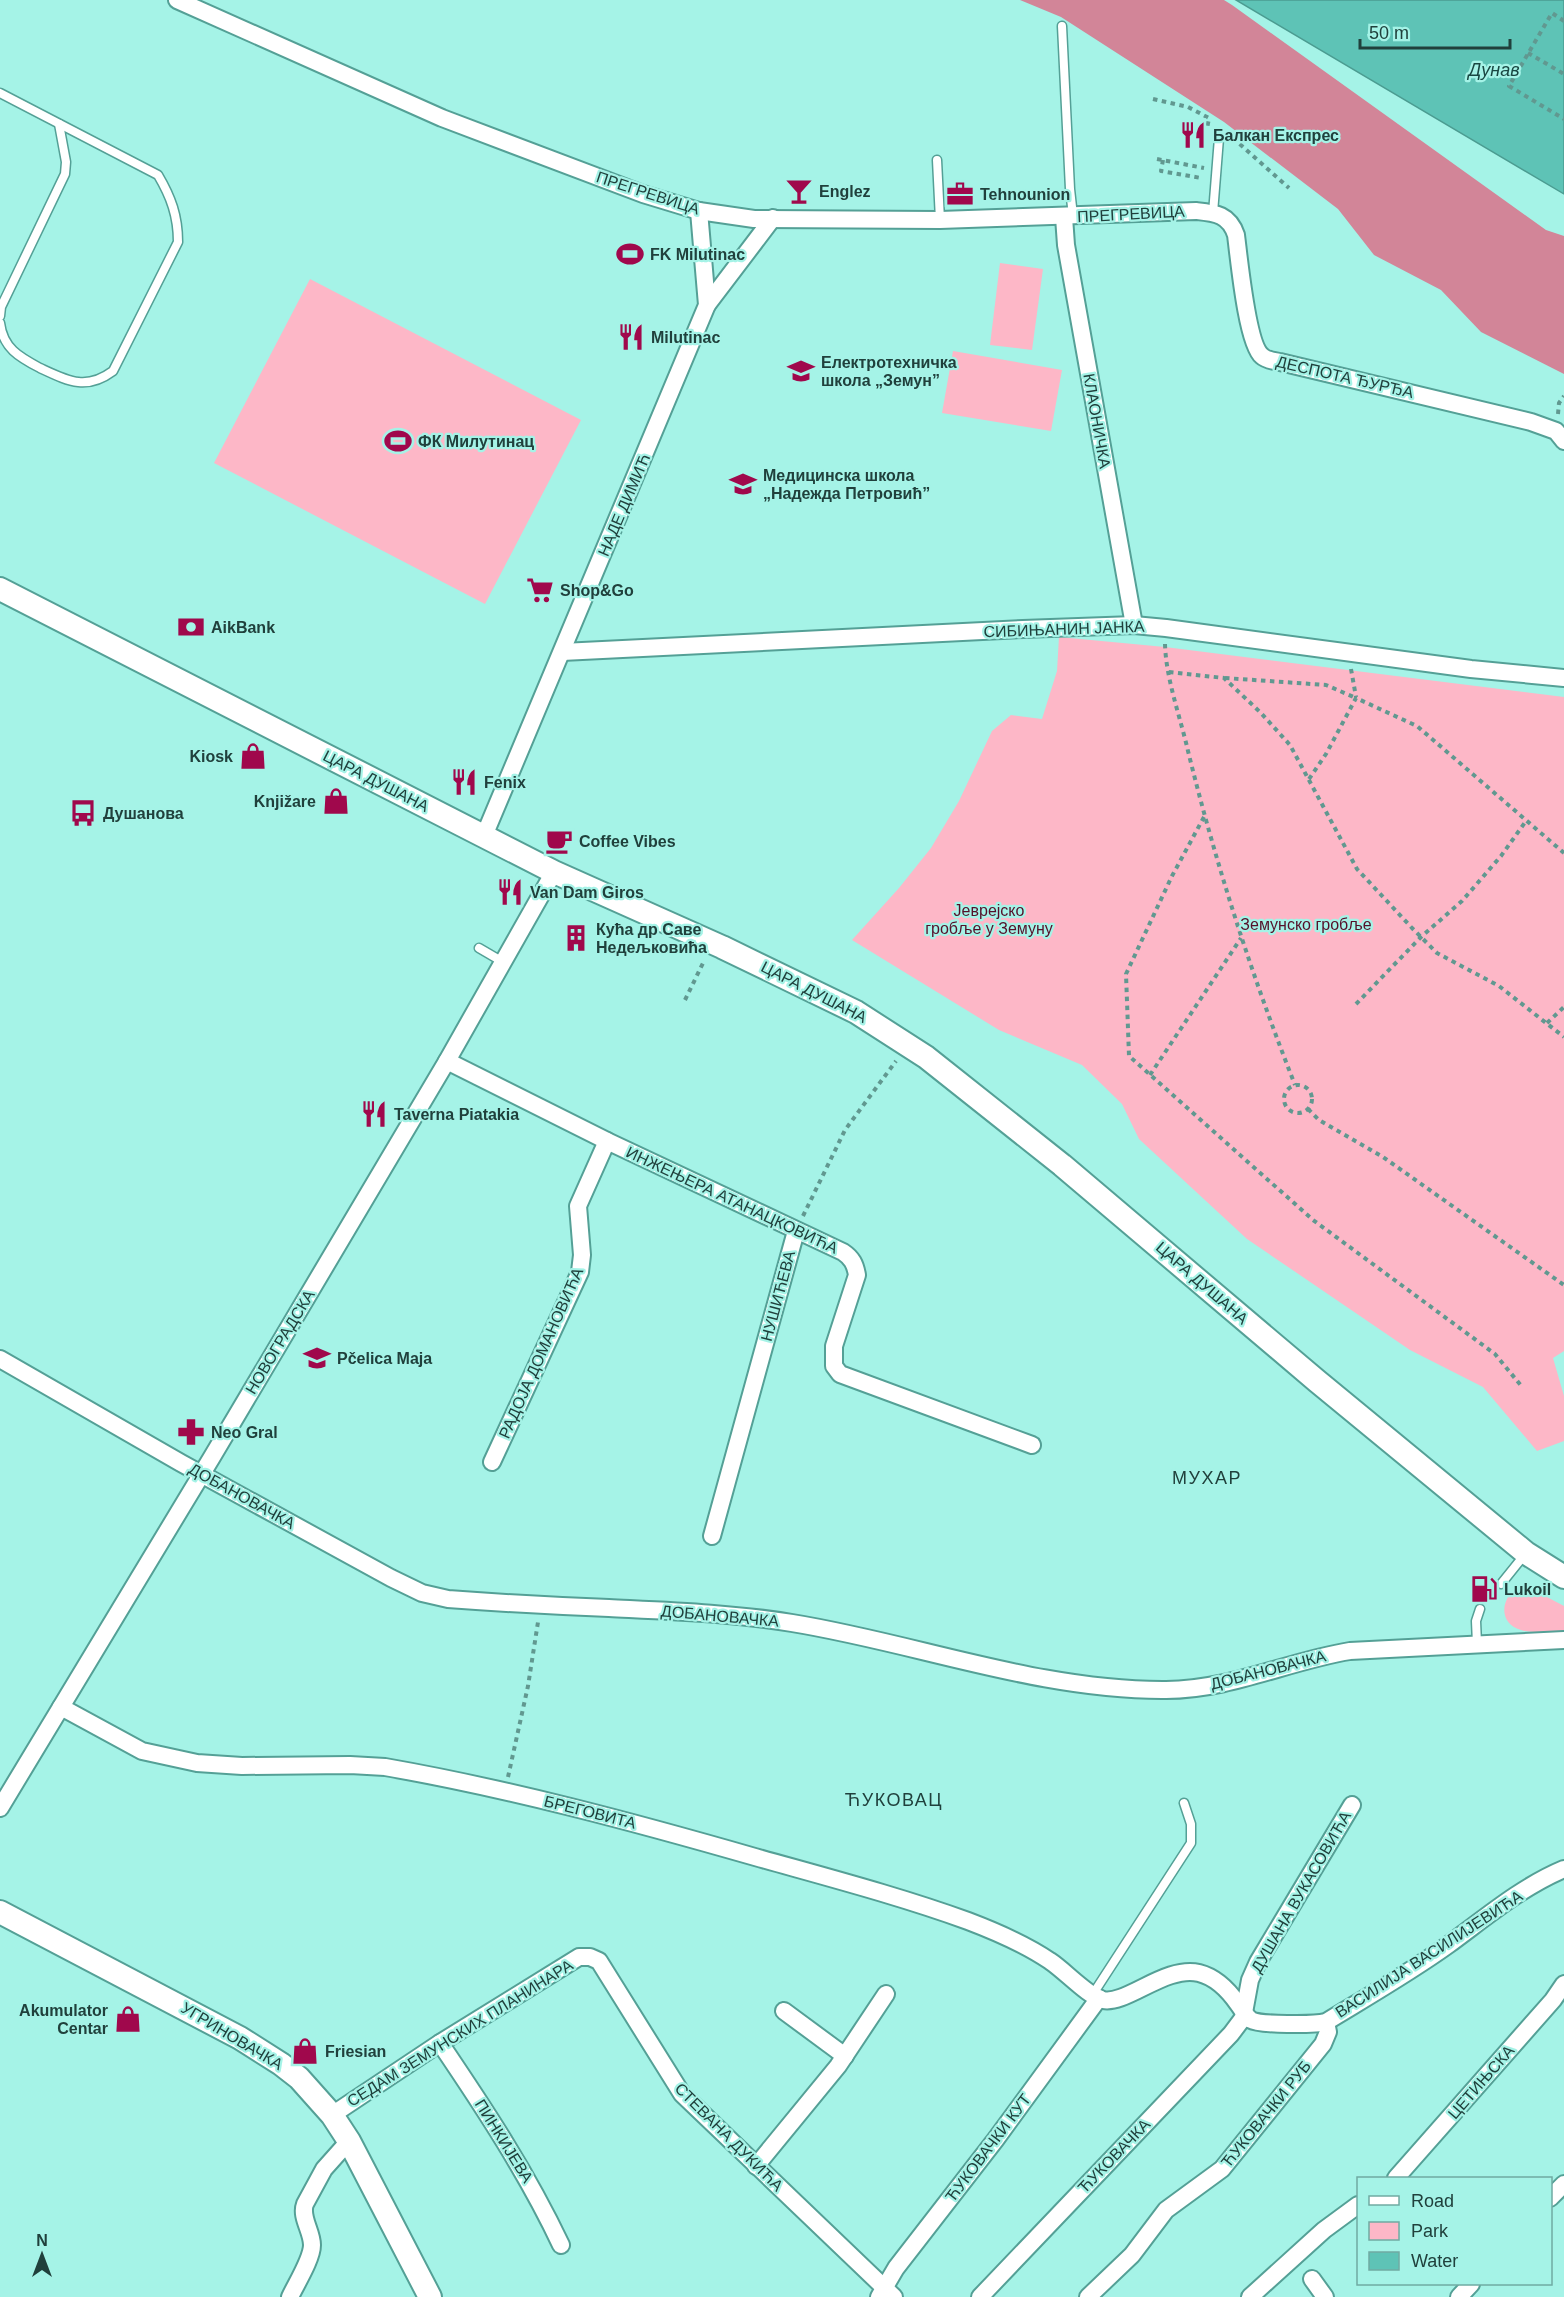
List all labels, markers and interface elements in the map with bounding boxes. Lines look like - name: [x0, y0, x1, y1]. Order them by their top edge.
- scale bar: [1360, 12, 1510, 50]
- text: 50 m: [1369, 23, 1409, 43]
- water label: Дунав: [1466, 60, 1520, 80]
- restaurant icon: Балкан Експрес: [1178, 120, 1208, 150]
- place label: Балкан Експрес: [1213, 127, 1339, 144]
- street label: ПРЕГРЕВИЦА: [594, 168, 702, 218]
- bar icon: Englez: [784, 176, 814, 206]
- office icon: Tehnounion: [945, 179, 975, 209]
- place label: Englez: [819, 183, 871, 200]
- place label: Tehnounion: [980, 186, 1070, 203]
- street label: ПРЕГРЕВИЦА: [1077, 203, 1185, 225]
- sports icon: FK Milutinac: [615, 239, 645, 269]
- place label: FK Milutinac: [650, 246, 745, 263]
- restaurant icon: Milutinac: [616, 322, 646, 352]
- place label: Milutinac: [651, 329, 720, 346]
- street label: ДЕСПОТА ЂУРЂА: [1275, 353, 1416, 401]
- place label: Електротехничка школа „Земун”: [821, 354, 957, 389]
- school or university icon: Електротехничка школа „Земун”: [786, 356, 816, 386]
- street label: КЛАОНИЧКА: [1080, 372, 1114, 470]
- sports icon: ФК Милутинац: [383, 426, 413, 456]
- place label: ФК Милутинац: [418, 433, 534, 450]
- street label: НАДЕ ДИМИЋ: [595, 451, 653, 559]
- place label: Медицинска школа „Надежда Петровић”: [763, 467, 930, 502]
- school or university icon: Медицинска школа „Надежда Петровић”: [728, 469, 758, 499]
- supermarket icon: Shop&Go: [525, 575, 555, 605]
- place label: Shop&Go: [560, 582, 634, 599]
- bank icon: AikBank: [176, 612, 206, 642]
- street label: СИБИЊАНИН ЈАНКА: [983, 618, 1145, 640]
- place label: AikBank: [211, 619, 275, 636]
- shop icon: Kiosk: [238, 741, 268, 771]
- street label: ЦАРА ДУШАНА: [320, 747, 432, 815]
- place label: Kiosk: [189, 748, 233, 765]
- restaurant icon: Fenix: [449, 767, 479, 797]
- place label: Fenix: [484, 774, 526, 791]
- shop icon: Knjižare: [321, 786, 351, 816]
- place label: Knjižare: [254, 793, 316, 810]
- bus stop icon: Душанова: [68, 798, 98, 828]
- place label: Душанова: [103, 805, 184, 822]
- cafe icon: Coffee Vibes: [544, 826, 574, 856]
- place label: Coffee Vibes: [579, 833, 676, 850]
- restaurant icon: Van Dam Giros: [495, 877, 525, 907]
- place label: Van Dam Giros: [530, 884, 644, 901]
- park label: Јеврејско гробље у Земуну: [925, 902, 1053, 937]
- park label: Земунско гробље: [1240, 916, 1372, 933]
- place label: Кућа др Саве Недељковића: [596, 921, 707, 956]
- building icon: Кућа др Саве Недељковића: [561, 923, 591, 953]
- street label: ЦАРА ДУШАНА: [758, 958, 870, 1026]
- restaurant icon: Taverna Piatakia: [359, 1099, 389, 1129]
- place label: Taverna Piatakia: [394, 1106, 519, 1123]
- street label: ИНЖЕЊЕРА АТАНАЦКОВИЋА: [623, 1143, 841, 1257]
- street label: ЦАРА ДУШАНА: [1153, 1239, 1252, 1328]
- street label: НУШИЋЕВА: [758, 1249, 798, 1343]
- street label: РАДОЈА ДОМАНОВИЋА: [496, 1265, 587, 1441]
- street label: НОВОГРАДСКА: [242, 1287, 318, 1397]
- school or university icon: Pčelica Maja: [302, 1343, 332, 1373]
- place label: Pčelica Maja: [337, 1350, 432, 1367]
- pharmacy icon: Neo Gral: [176, 1417, 206, 1447]
- place label: Neo Gral: [211, 1424, 278, 1441]
- street label: ДОБАНОВАЧКА: [186, 1460, 298, 1532]
- district label: МУХАР: [1172, 1468, 1242, 1488]
- fuel station icon: Lukoil: [1469, 1574, 1499, 1604]
- place label: Lukoil: [1504, 1581, 1551, 1598]
- street label: ДОБАНОВАЧКА: [660, 1602, 780, 1630]
- street label: ДОБАНОВАЧКА: [1209, 1647, 1328, 1693]
- district label: ЋУКОВАЦ: [845, 1790, 943, 1810]
- street label: БРЕГОВИТА: [542, 1792, 638, 1832]
- street label: ДУШАНА ВУКАСОВИЋА: [1248, 1808, 1354, 1976]
- street label: ВАСИЛИЈА ВАСИЛИЈЕВИЋА: [1332, 1887, 1526, 2021]
- street label: СЕДАМ ЗЕМУНСКИХ ПЛАНИНАРА: [344, 1956, 576, 2110]
- street label: УГРИНОВАЧКА: [178, 1999, 286, 2073]
- place label: Akumulator Centar: [19, 2002, 108, 2037]
- shop icon: Akumulator Centar: [113, 2004, 143, 2034]
- shop icon: Friesian: [290, 2036, 320, 2066]
- street label: ЦЕТИЊСКА: [1445, 2042, 1518, 2122]
- place label: Friesian: [325, 2043, 386, 2060]
- street label: ЋУКОВАЧКИ РУБ: [1218, 2057, 1314, 2171]
- street label: СТЕВАНА ДУКИЋА: [672, 2080, 787, 2195]
- street label: ЋУКОВАЧКИ КУТ: [942, 2091, 1034, 2205]
- street label: ПИНКИЈЕВА: [472, 2096, 537, 2186]
- street label: ЋУКОВАЧКА: [1075, 2115, 1154, 2196]
- legend: [1357, 2177, 1552, 2285]
- text: Road: [1411, 2191, 1454, 2211]
- text: Park: [1411, 2221, 1449, 2241]
- north arrow: [12, 2225, 72, 2285]
- text: N: [36, 2232, 48, 2249]
- text: Water: [1411, 2251, 1458, 2271]

